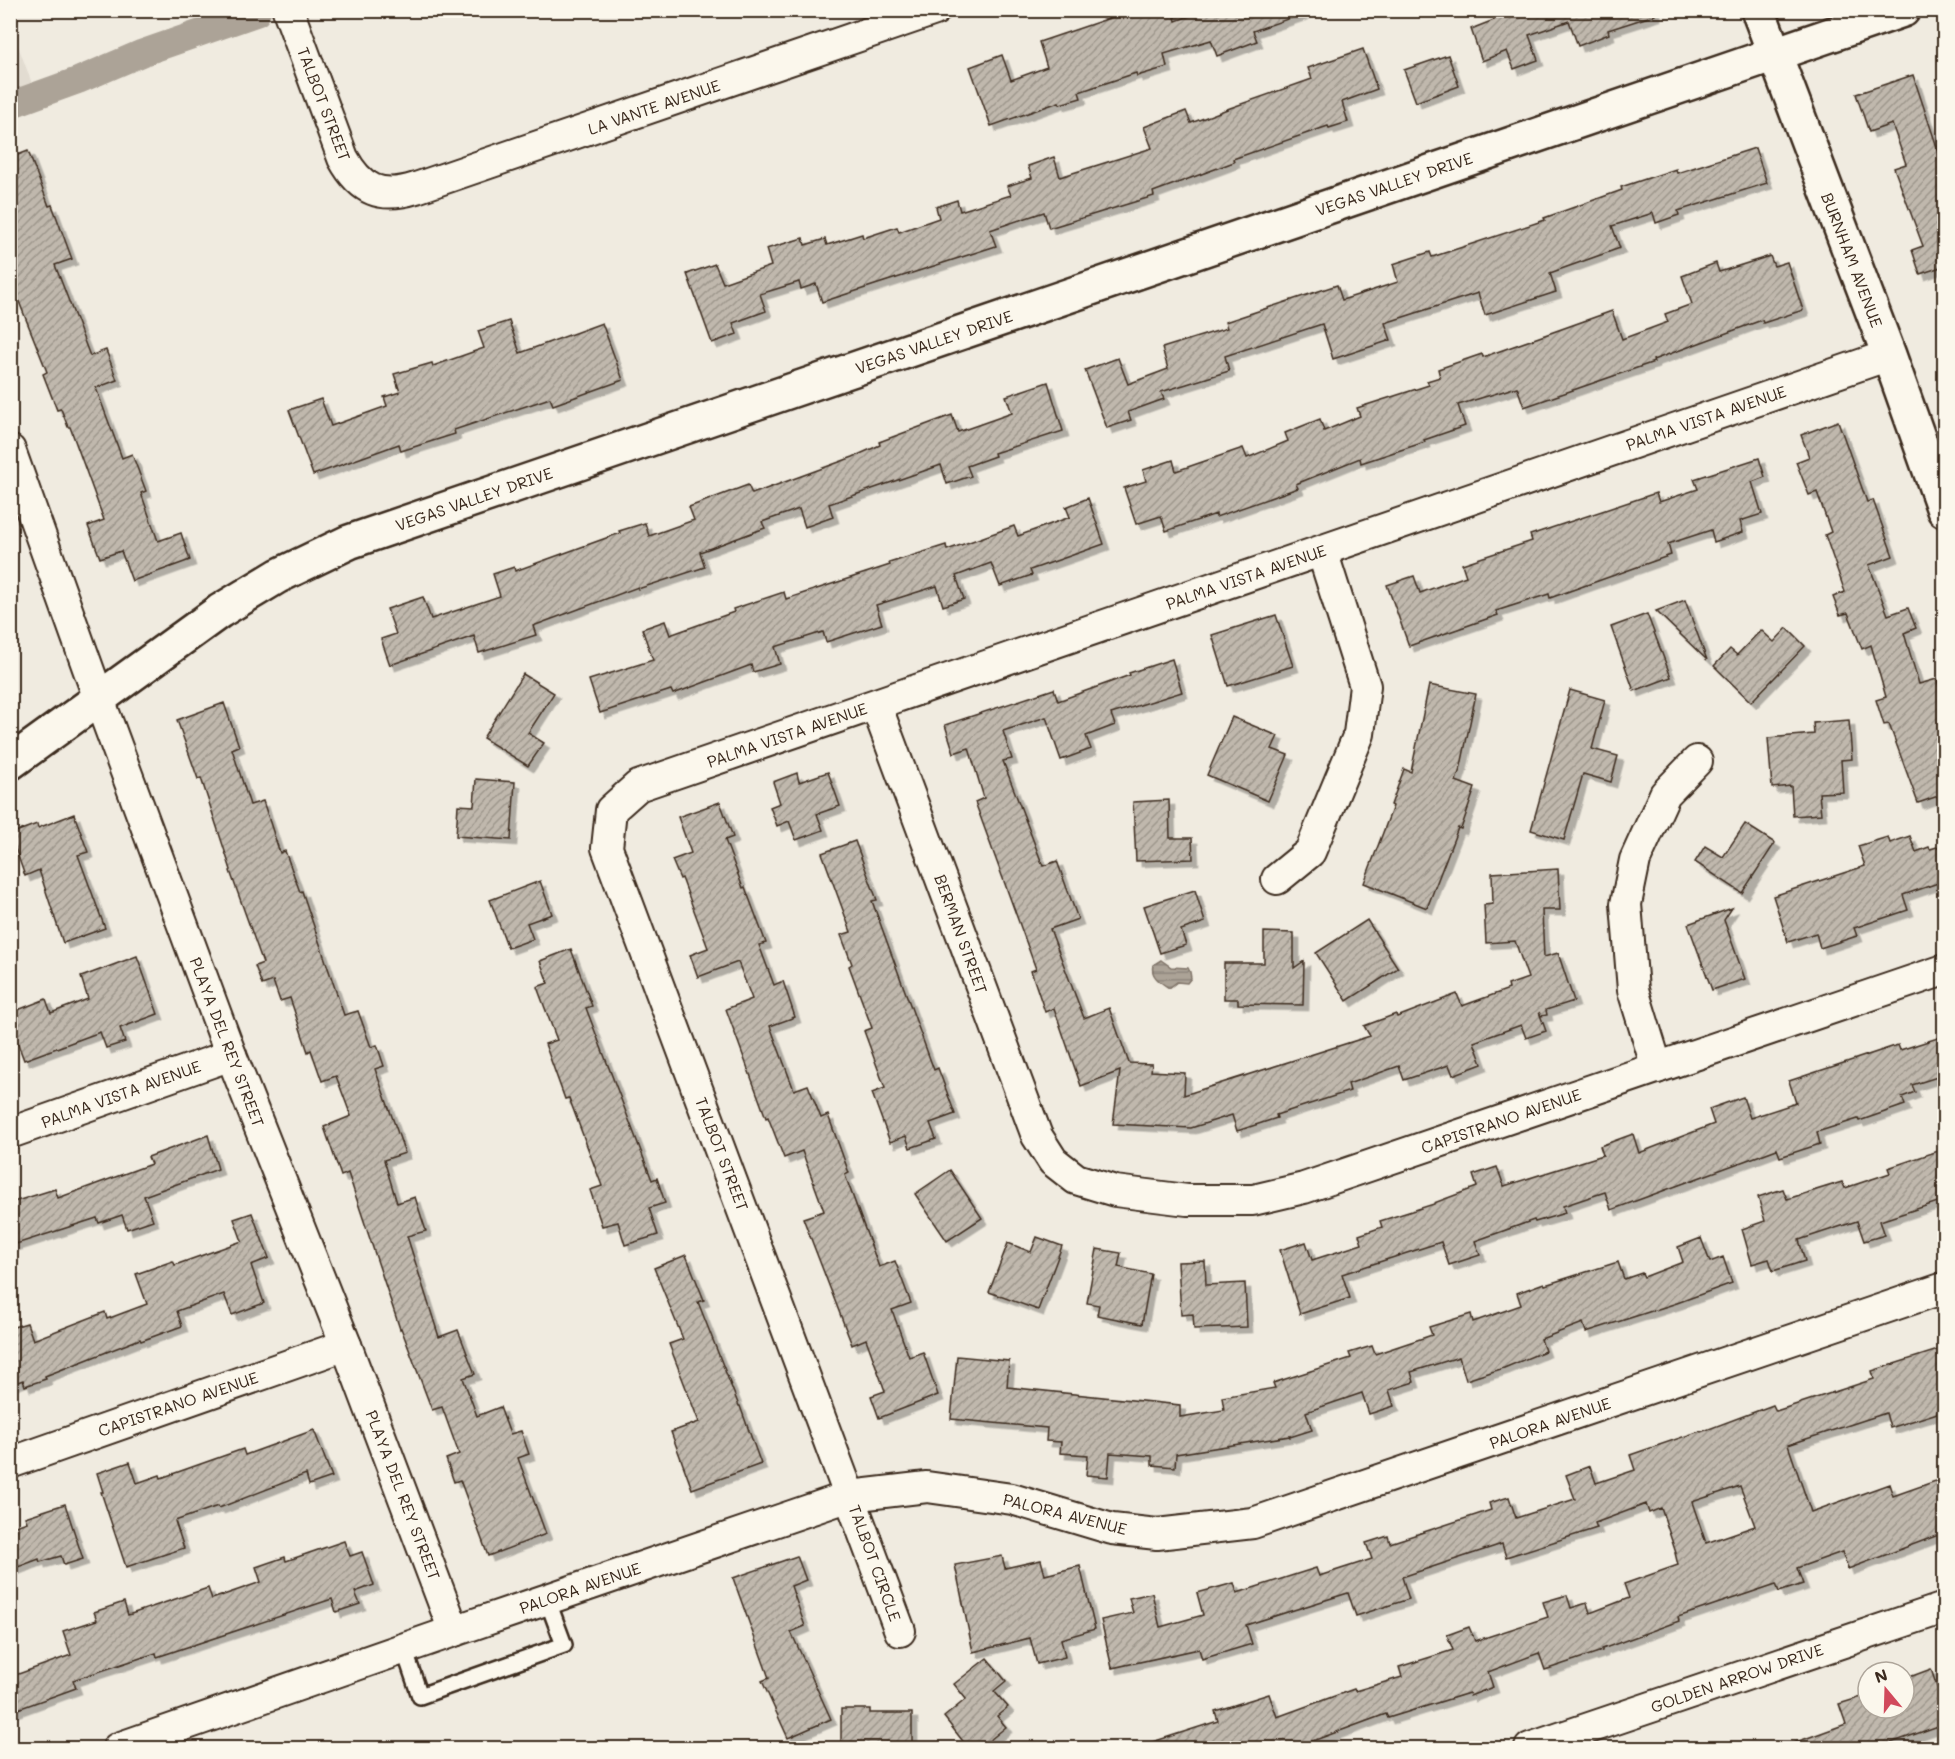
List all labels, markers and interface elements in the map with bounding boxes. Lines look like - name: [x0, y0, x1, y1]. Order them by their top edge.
- street label: TALBOT STREET: [293, 44, 356, 164]
- street label: LA VANTE AVENUE: [585, 74, 723, 139]
- street label: VEGAS VALLEY DRIVE: [1313, 147, 1475, 220]
- street label: BURNHAM AVENUE: [1817, 189, 1888, 330]
- street label: VEGAS VALLEY DRIVE: [853, 305, 1015, 378]
- street label: PALMA VISTA AVENUE: [1623, 380, 1789, 455]
- street label: VEGAS VALLEY DRIVE: [393, 462, 555, 535]
- street label: PALMA VISTA AVENUE: [1163, 539, 1329, 614]
- street label: PALMA VISTA AVENUE: [704, 697, 870, 772]
- street label: BERMAN STREET: [930, 871, 993, 996]
- street label: PLAYA DEL REY STREET: [185, 954, 270, 1130]
- street label: PALMA VISTA AVENUE: [38, 1055, 203, 1132]
- street label: CAPISTRANO AVENUE: [1418, 1083, 1584, 1158]
- street label: TALBOT STREET: [691, 1094, 754, 1214]
- street label: CAPISTRANO AVENUE: [95, 1366, 261, 1441]
- street label: PALORA AVENUE: [1486, 1392, 1613, 1453]
- street label: PLAYA DEL REY STREET: [361, 1407, 446, 1583]
- street label: PALORA AVENUE: [1001, 1488, 1129, 1539]
- street label: TALBOT CIRCLE: [845, 1502, 906, 1624]
- street label: PALORA AVENUE: [516, 1557, 643, 1618]
- street label: GOLDEN ARROW DRIVE: [1648, 1638, 1826, 1717]
- north arrow: [1856, 1660, 1916, 1720]
- text: N: [1872, 1663, 1890, 1687]

